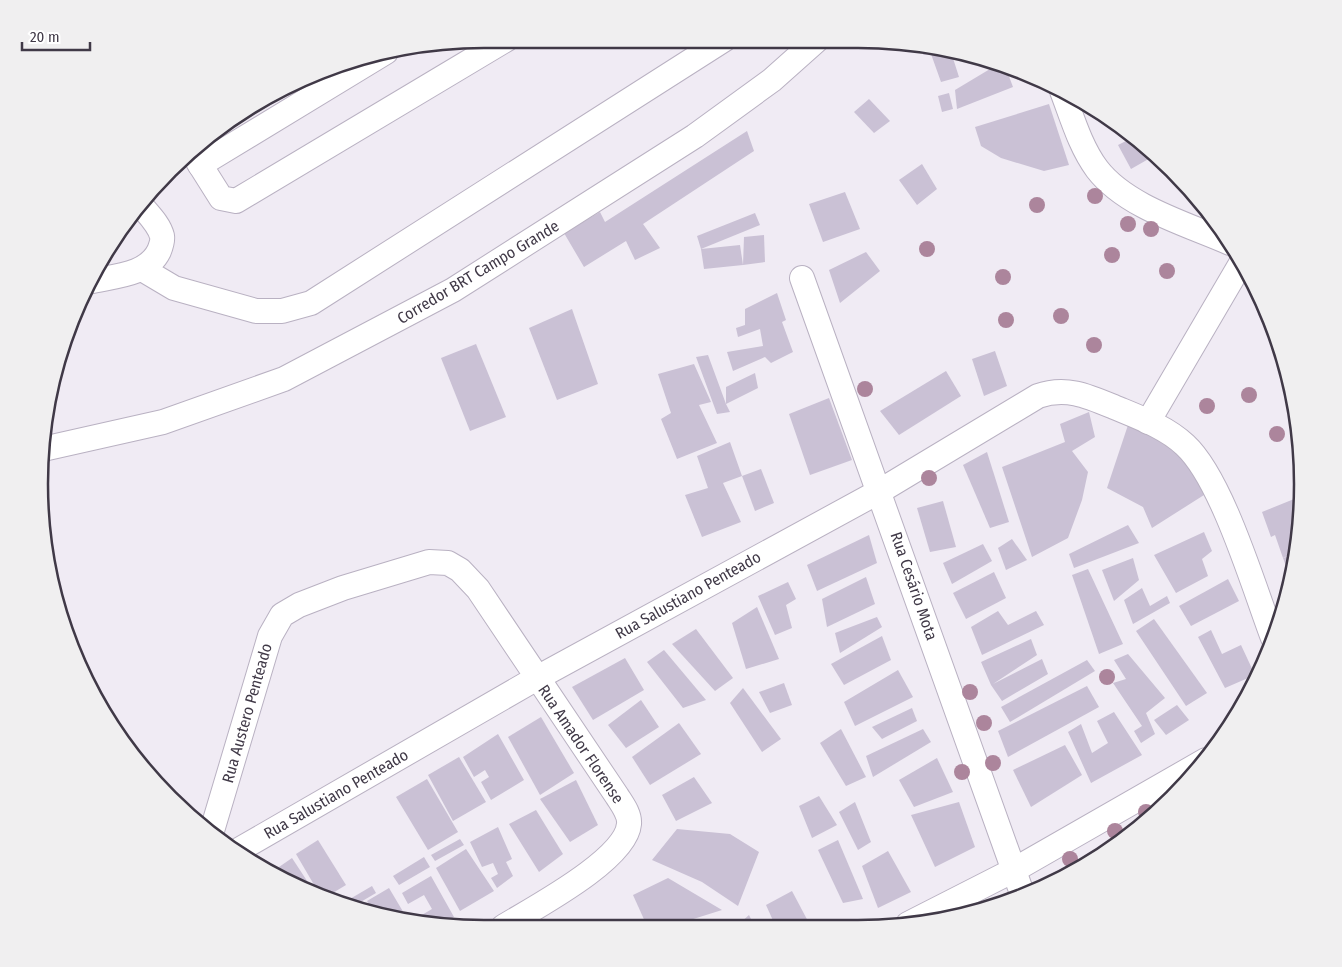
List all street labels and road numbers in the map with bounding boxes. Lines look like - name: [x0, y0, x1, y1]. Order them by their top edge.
- street label: Corredor BRT Campo Grande: [394, 216, 562, 328]
- street label: Rua Cesário Mota: [887, 529, 942, 643]
- street label: Rua Salustiano Penteado: [612, 547, 764, 643]
- street label: Rua Austero Penteado: [218, 641, 276, 785]
- street label: Rua Amador Florense: [534, 681, 628, 807]
- street label: Rua Salustiano Penteado: [261, 745, 411, 843]

